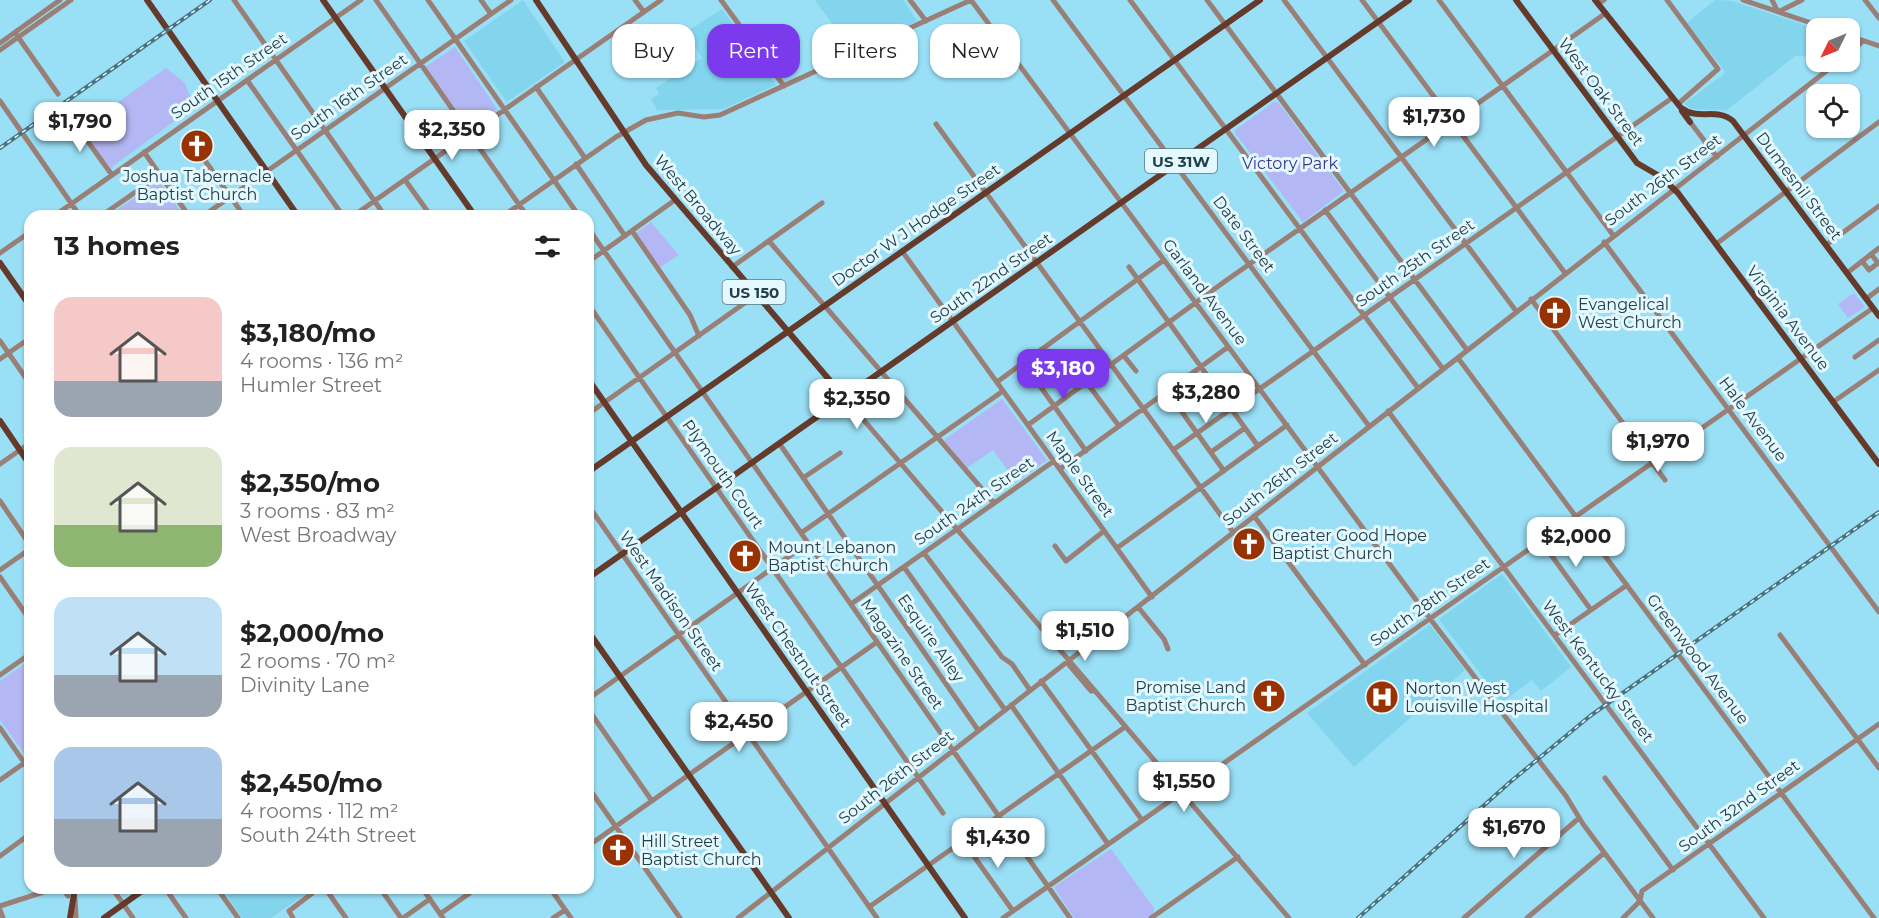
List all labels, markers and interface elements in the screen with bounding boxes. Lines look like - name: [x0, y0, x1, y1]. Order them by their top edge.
- north arrow: [1806, 18, 1860, 72]
- map controls: [1806, 18, 1860, 138]
- chip: Buy: [612, 24, 695, 78]
- chip: Rent: [707, 24, 800, 78]
- chip: Filters: [812, 24, 918, 78]
- chip: New: [930, 24, 1020, 78]
- street label: South 15th Street: [168, 29, 291, 123]
- street label: West Oak Street: [1554, 34, 1648, 150]
- street label: South 16th Street: [287, 49, 411, 144]
- button: locate: [1806, 84, 1860, 138]
- pin: $1,730: [1385, 97, 1483, 148]
- pin: $1,790: [31, 102, 129, 153]
- text: $1,730: [1403, 104, 1466, 128]
- text: $1,790: [48, 109, 112, 133]
- pin: $2,350: [403, 110, 501, 161]
- text: $2,350: [418, 117, 486, 141]
- church icon: Joshua Tabernacle Baptist Church: [179, 128, 215, 164]
- street label: Dumesnil Street: [1752, 128, 1846, 244]
- street label: South 26th Street: [1601, 130, 1725, 230]
- road number: US 31W: [1145, 149, 1217, 173]
- street label: West Broadway: [650, 151, 746, 259]
- park label: Victory Park: [1242, 154, 1339, 173]
- street label: Doctor W J Hodge Street: [828, 159, 1004, 290]
- place label: Joshua Tabernacle Baptist Church: [121, 167, 272, 204]
- street label: Date Street: [1209, 192, 1279, 276]
- street label: South 25th Street: [1352, 215, 1478, 311]
- street label: South 22nd Street: [926, 228, 1056, 327]
- text: 13 homes: [54, 230, 180, 262]
- icon: filters: [531, 230, 564, 263]
- street label: Garland Avenue: [1159, 235, 1251, 349]
- street label: Virginia Avenue: [1743, 262, 1833, 374]
- road number: US 150: [722, 280, 786, 304]
- church icon: Evangelical West Church: [1537, 295, 1573, 331]
- place label: Evangelical West Church: [1578, 295, 1682, 332]
- text: $3,180/mo: [240, 317, 376, 349]
- icon: home: [102, 321, 174, 393]
- text: 4 rooms · 136 m²: [240, 349, 404, 373]
- pin: $3,180: [1014, 349, 1112, 400]
- text: $3,180: [1031, 356, 1095, 380]
- text: Humler Street: [240, 373, 382, 397]
- pin: $3,280: [1157, 373, 1255, 424]
- street label: Hale Avenue: [1715, 373, 1791, 465]
- pin: $2,350: [808, 379, 906, 430]
- text: $3,280: [1172, 380, 1240, 404]
- text: $2,350: [823, 386, 891, 410]
- street label: Plymouth Court: [678, 416, 768, 533]
- pin: $1,970: [1609, 422, 1707, 473]
- street label: Maple Street: [1042, 427, 1118, 521]
- street label: South 26th Street: [1219, 428, 1342, 530]
- text: $1,970: [1626, 429, 1690, 453]
- street label: South 24th Street: [911, 452, 1038, 549]
- text: $2,350/mo: [240, 467, 380, 499]
- icon: home: [102, 471, 174, 543]
- text: 3 rooms · 83 m²: [240, 499, 395, 523]
- pin: $2,000: [1527, 517, 1625, 568]
- text: West Broadway: [240, 523, 396, 547]
- text: $2,000: [1541, 524, 1611, 548]
- church icon: Greater Good Hope Baptist Church: [1231, 526, 1267, 562]
- place label: Greater Good Hope Baptist Church: [1272, 526, 1427, 563]
- street label: West Madison Street: [616, 527, 727, 675]
- church icon: Mount Lebanon Baptist Church: [727, 538, 763, 574]
- place label: Mount Lebanon Baptist Church: [768, 538, 896, 575]
- street label: South 28th Street: [1367, 553, 1494, 650]
- street label: West Chestnut Street: [741, 579, 855, 731]
- street label: Esquire Alley: [894, 590, 968, 686]
- street label: Greenwood Avenue: [1643, 590, 1753, 728]
- street label: Magazine Street: [857, 595, 948, 713]
- street label: West Kentucky Street: [1538, 596, 1658, 746]
- pin: $1,510: [1036, 611, 1134, 662]
- text: $2,000/mo: [240, 617, 384, 649]
- text: $1,510: [1056, 618, 1114, 642]
- icon: home: [102, 621, 174, 693]
- text: 2 rooms · 70 m²: [240, 649, 396, 673]
- text: Divinity Lane: [240, 673, 370, 697]
- place label: Promise Land Baptist Church: [1126, 678, 1246, 715]
- church icon: Promise Land Baptist Church: [1251, 678, 1287, 714]
- hospital icon: Norton West Louisville Hospital: [1364, 679, 1400, 715]
- place label: Norton West Louisville Hospital: [1405, 679, 1548, 716]
- pin: $2,450: [690, 702, 788, 753]
- text: $2,450: [704, 709, 774, 733]
- street label: South 26th Street: [835, 726, 958, 828]
- street label: South 32nd Street: [1675, 756, 1803, 856]
- pin: $1,550: [1135, 762, 1233, 813]
- text: $2,450/mo: [240, 767, 382, 799]
- text: $1,550: [1153, 769, 1215, 793]
- icon: home: [102, 771, 174, 843]
- text: 4 rooms · 112 m²: [240, 799, 399, 823]
- pin: $1,670: [1465, 808, 1563, 859]
- text: $1,670: [1482, 815, 1546, 839]
- pin: $1,430: [949, 818, 1047, 869]
- text: South 24th Street: [240, 823, 417, 847]
- text: $1,430: [966, 825, 1030, 849]
- church icon: Hill Street Baptist Church: [600, 832, 636, 868]
- place label: Hill Street Baptist Church: [641, 832, 761, 869]

